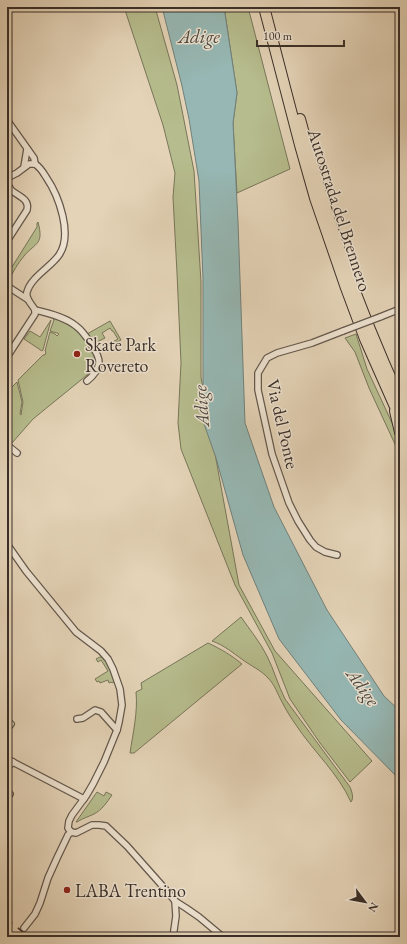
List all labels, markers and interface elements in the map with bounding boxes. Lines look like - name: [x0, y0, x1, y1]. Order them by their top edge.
- scale bar: [257, 22, 344, 48]
- water label: Adige: [176, 24, 220, 49]
- text: 100 m: [263, 28, 293, 44]
- street label: Autostrada del Brennero: [303, 125, 377, 294]
- place label: Skate Park Rovereto: [85, 333, 156, 377]
- marker: Skate Park Rovereto: [72, 349, 82, 359]
- street label: Via del Ponte: [262, 377, 304, 471]
- water label: Adige: [187, 384, 215, 430]
- water label: Adige: [339, 661, 386, 712]
- place label: LABA Trentino: [75, 879, 186, 902]
- north arrow: [345, 882, 385, 922]
- marker: LABA Trentino: [62, 885, 72, 895]
- text: N: [365, 900, 382, 915]

